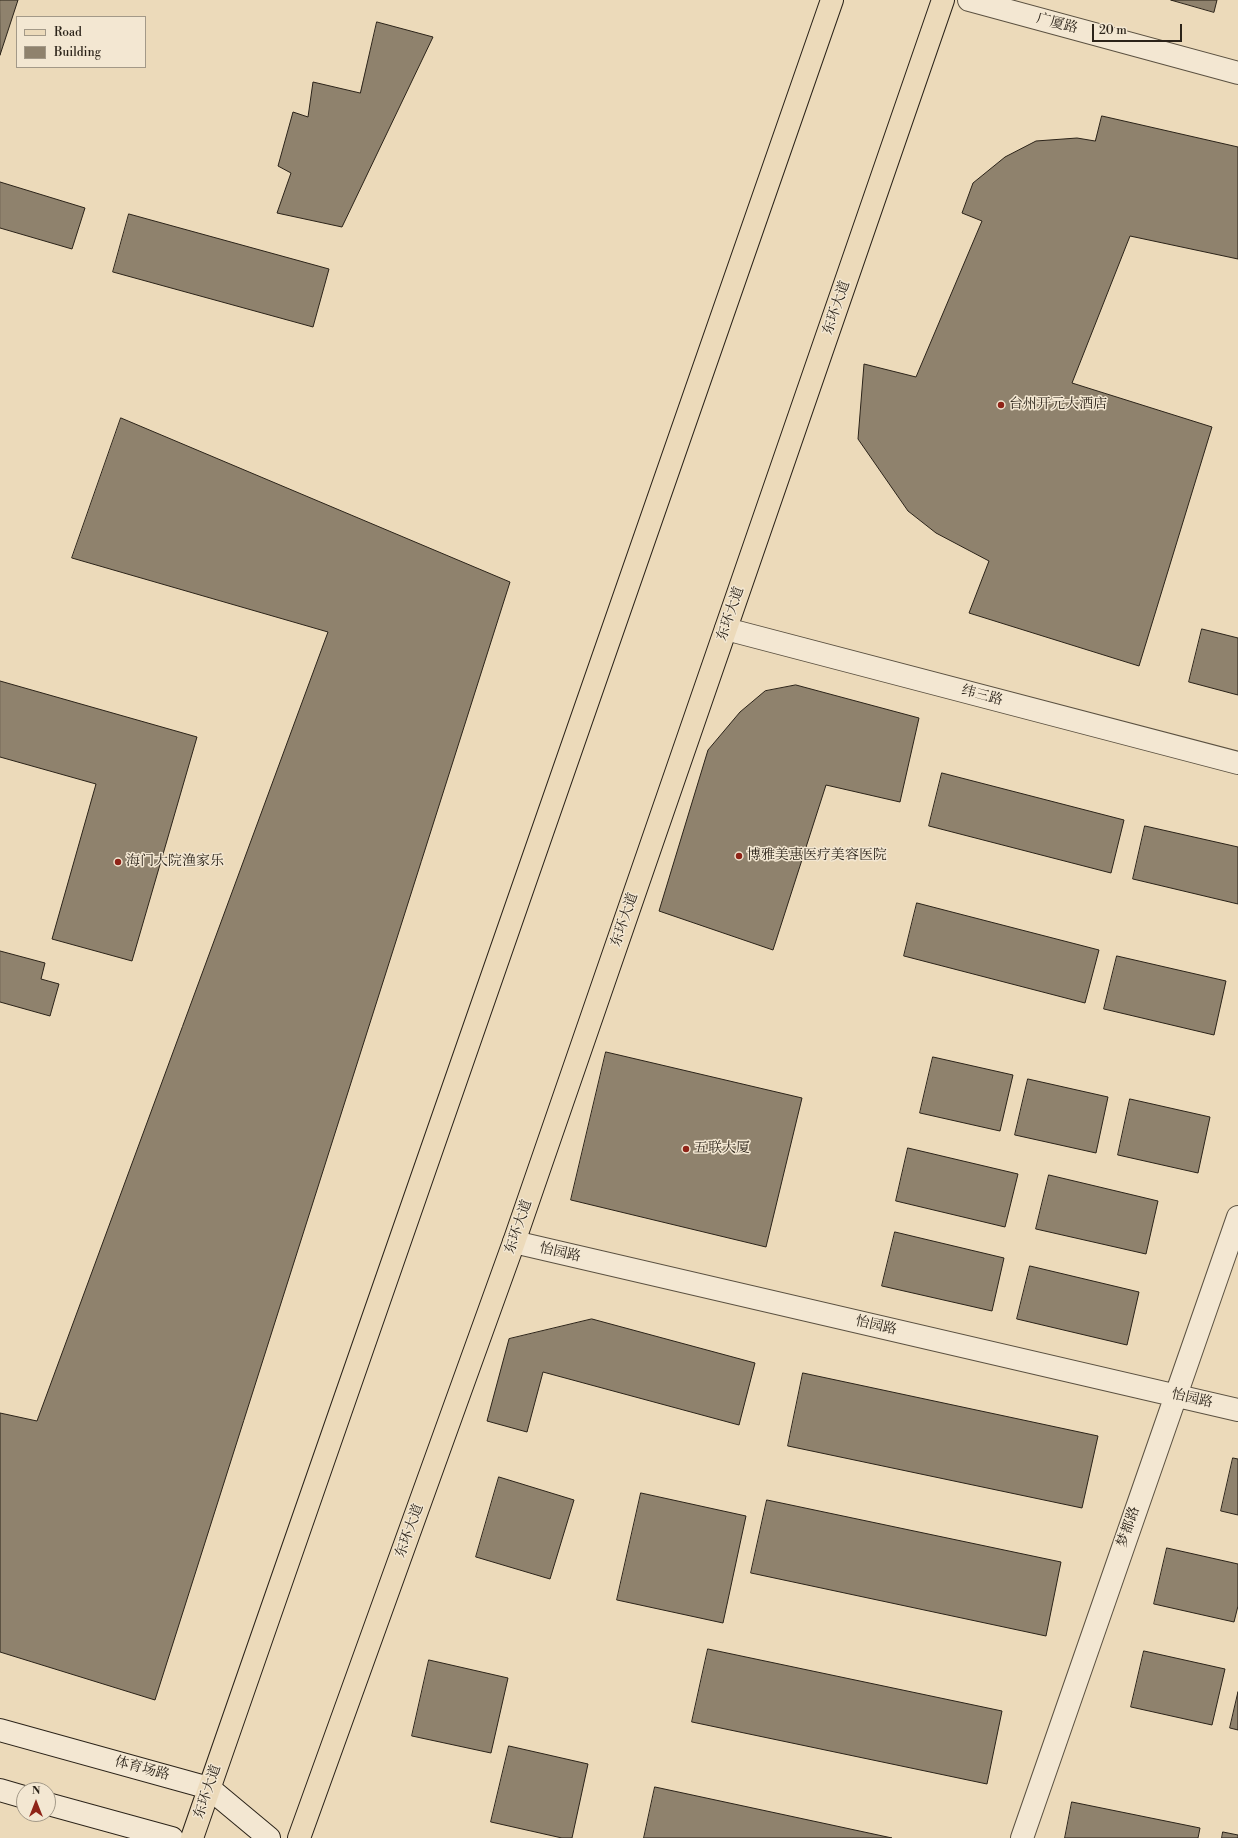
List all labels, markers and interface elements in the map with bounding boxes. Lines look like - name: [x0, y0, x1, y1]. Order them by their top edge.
- street label: 广厦路: [1035, 10, 1079, 38]
- legend: [16, 16, 146, 68]
- scale bar: [1094, 16, 1184, 42]
- text: 20 m: [1099, 23, 1127, 38]
- text: Road: [54, 25, 82, 40]
- text: Building: [54, 45, 101, 60]
- street label: 东环大道: [820, 279, 854, 337]
- place label: 台州开元大酒店: [1009, 397, 1107, 413]
- marker: 台州开元大酒店: [996, 400, 1006, 410]
- street label: 东环大道: [714, 585, 748, 643]
- street label: 纬三路: [960, 682, 1004, 710]
- place label: 博雅美惠医疗美容医院: [747, 848, 887, 864]
- marker: 博雅美惠医疗美容医院: [734, 851, 744, 861]
- place label: 海门大院渔家乐: [126, 854, 224, 870]
- marker: 海门大院渔家乐: [113, 857, 123, 867]
- street label: 东环大道: [608, 891, 642, 949]
- place label: 五联大厦: [694, 1141, 750, 1157]
- marker: 五联大厦: [681, 1144, 691, 1154]
- street label: 东环大道: [502, 1198, 536, 1256]
- street label: 怡园路: [538, 1240, 582, 1266]
- street label: 怡园路: [854, 1313, 898, 1339]
- street label: 怡园路: [1170, 1386, 1214, 1412]
- street label: 东环大道: [393, 1502, 427, 1560]
- street label: 梦都路: [1114, 1504, 1144, 1550]
- street label: 体育场路: [113, 1754, 171, 1784]
- street label: 东环大道: [191, 1763, 225, 1821]
- north arrow: [16, 1782, 56, 1822]
- text: N: [32, 1784, 40, 1798]

